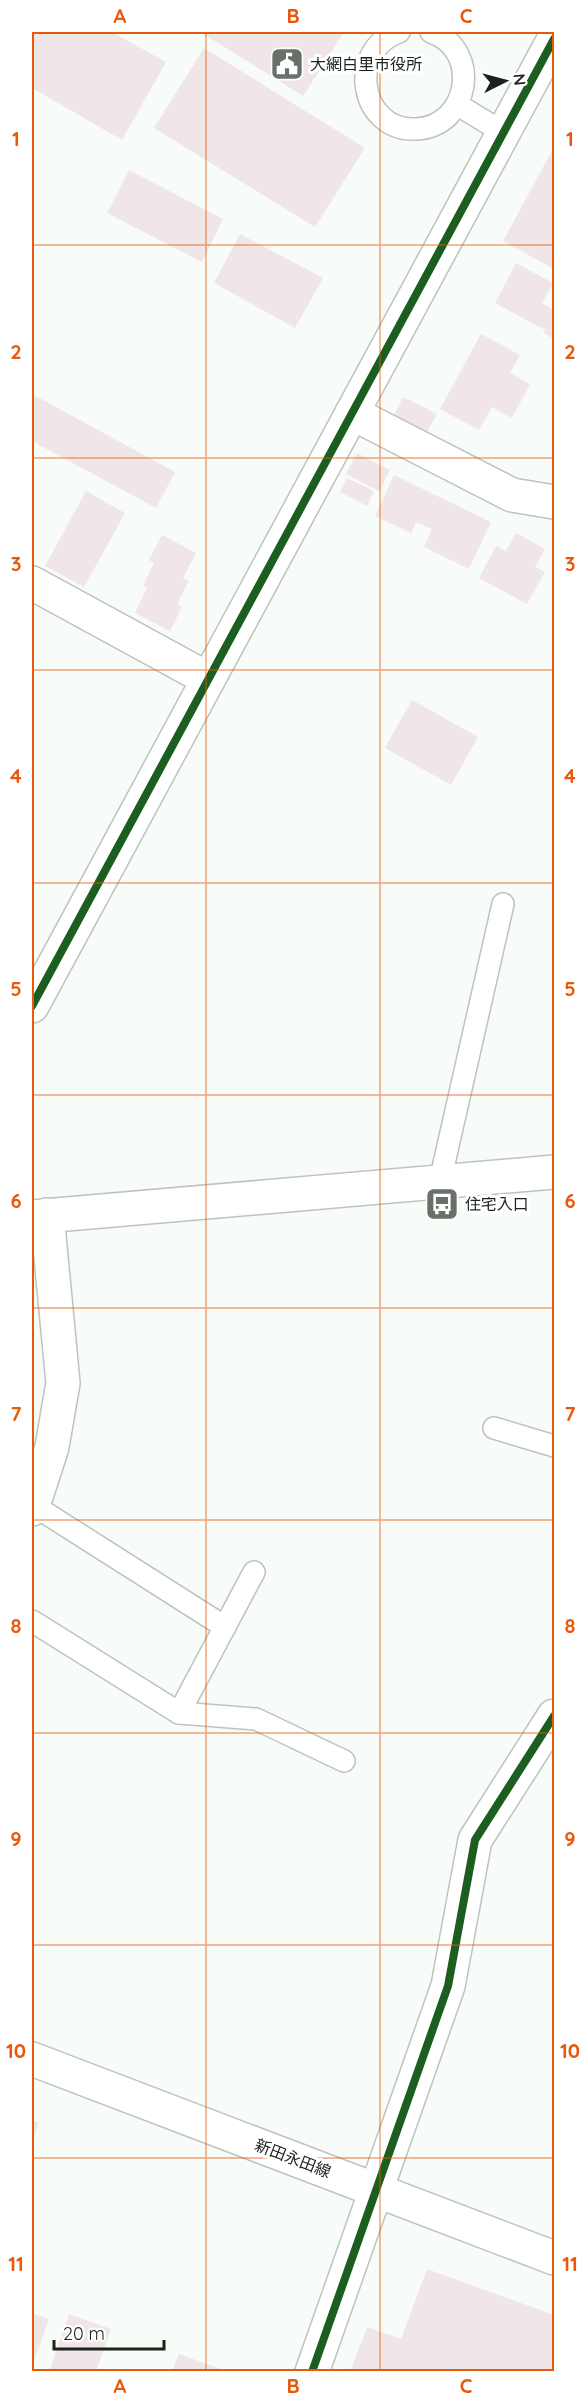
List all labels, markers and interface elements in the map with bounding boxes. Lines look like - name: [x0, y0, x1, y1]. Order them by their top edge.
- text: A: [114, 3, 127, 28]
- text: B: [286, 3, 300, 28]
- text: C: [460, 3, 473, 28]
- public building icon: 大網白里市役所: [269, 46, 305, 82]
- north arrow: [475, 51, 535, 111]
- place label: 大網白里市役所: [310, 54, 422, 74]
- text: N: [509, 73, 530, 86]
- text: 1: [12, 126, 20, 151]
- text: 1: [566, 126, 574, 151]
- text: 2: [10, 339, 22, 364]
- text: 2: [564, 339, 576, 364]
- text: 3: [11, 551, 21, 576]
- text: 3: [565, 551, 575, 576]
- text: 4: [10, 763, 22, 788]
- text: 4: [564, 763, 576, 788]
- text: 5: [10, 976, 22, 1001]
- text: 5: [564, 976, 576, 1001]
- bus stop icon: 住宅入口: [424, 1186, 460, 1222]
- text: 6: [10, 1188, 22, 1213]
- text: 6: [564, 1188, 576, 1213]
- place label: 住宅入口: [465, 1194, 529, 1214]
- text: 7: [11, 1401, 22, 1426]
- text: 7: [565, 1401, 576, 1426]
- text: 8: [11, 1613, 22, 1638]
- text: 8: [565, 1613, 576, 1638]
- text: 9: [10, 1826, 22, 1851]
- text: 9: [564, 1826, 576, 1851]
- text: 10: [6, 2038, 26, 2063]
- text: 10: [560, 2038, 580, 2063]
- street label: 新田永田線: [252, 2134, 334, 2182]
- text: 11: [8, 2251, 24, 2276]
- text: 11: [562, 2251, 578, 2276]
- scale bar: [54, 2313, 164, 2351]
- text: 20 m: [63, 2322, 105, 2345]
- text: A: [114, 2373, 127, 2398]
- text: B: [286, 2373, 300, 2398]
- text: C: [460, 2373, 473, 2398]

